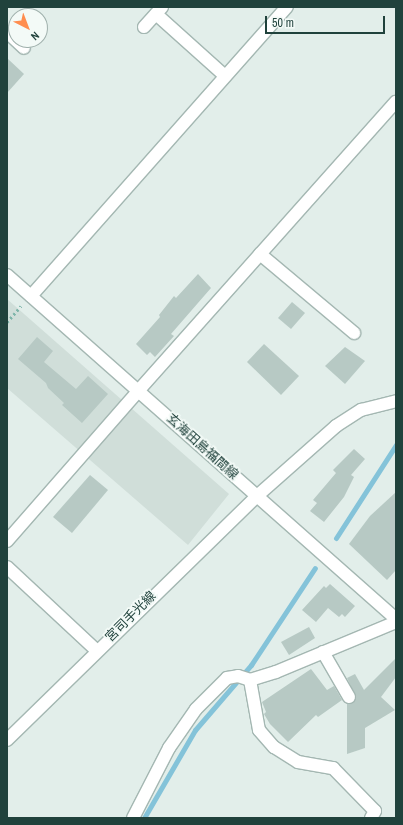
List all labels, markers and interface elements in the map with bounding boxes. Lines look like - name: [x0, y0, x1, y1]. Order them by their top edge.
- north arrow: [8, 8, 48, 48]
- scale bar: [267, 8, 387, 34]
- text: 50 m: [272, 15, 294, 31]
- text: N: [28, 29, 42, 44]
- street label: 玄海田島福間線: [163, 411, 241, 483]
- street label: 宮司手光線: [103, 589, 159, 645]

